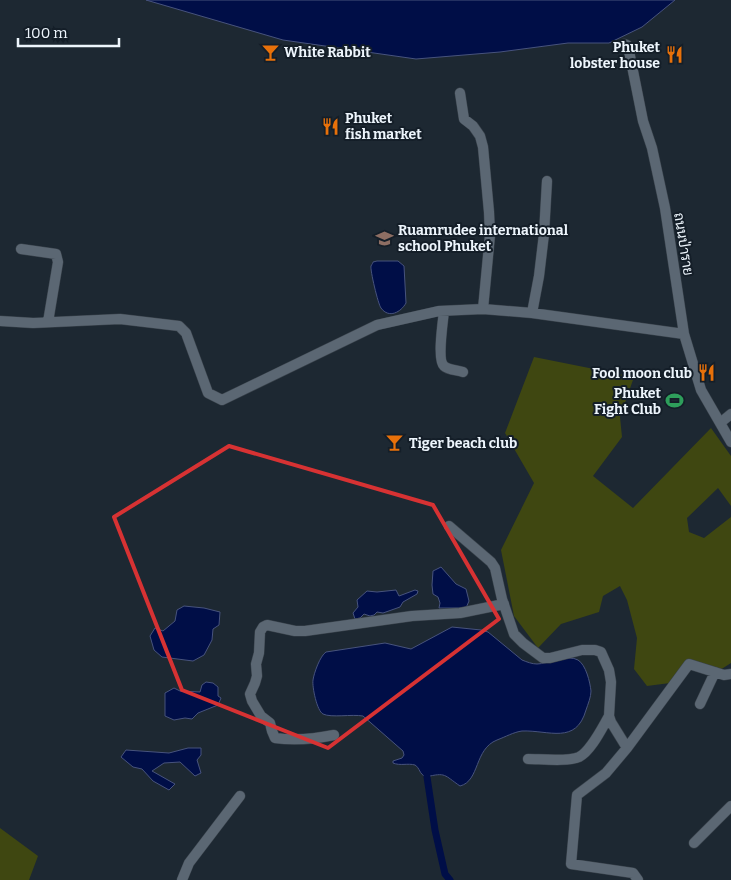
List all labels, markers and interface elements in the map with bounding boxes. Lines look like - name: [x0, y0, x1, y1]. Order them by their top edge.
- scale bar: [18, 15, 119, 47]
- text: 100 m: [25, 24, 68, 42]
- place label: Phuket lobster house: [570, 39, 660, 72]
- bar icon: White Rabbit: [260, 42, 280, 62]
- place label: White Rabbit: [284, 44, 371, 61]
- restaurant icon: Phuket lobster house: [664, 45, 684, 65]
- place label: Phuket fish market: [345, 110, 422, 143]
- restaurant icon: Phuket fish market: [321, 116, 341, 136]
- street label: ถนนป่าราย: [670, 211, 697, 277]
- place label: Ruamrudee international school Phuket: [398, 222, 569, 255]
- school or university icon: Ruamrudee international school Phuket: [374, 228, 394, 248]
- restaurant icon: Fool moon club: [696, 363, 716, 383]
- place label: Fool moon club: [592, 365, 692, 382]
- place label: Phuket Fight Club: [594, 385, 661, 418]
- sports icon: Phuket Fight Club: [665, 391, 685, 411]
- bar icon: Tiger beach club: [385, 433, 405, 453]
- place label: Tiger beach club: [409, 435, 517, 452]

